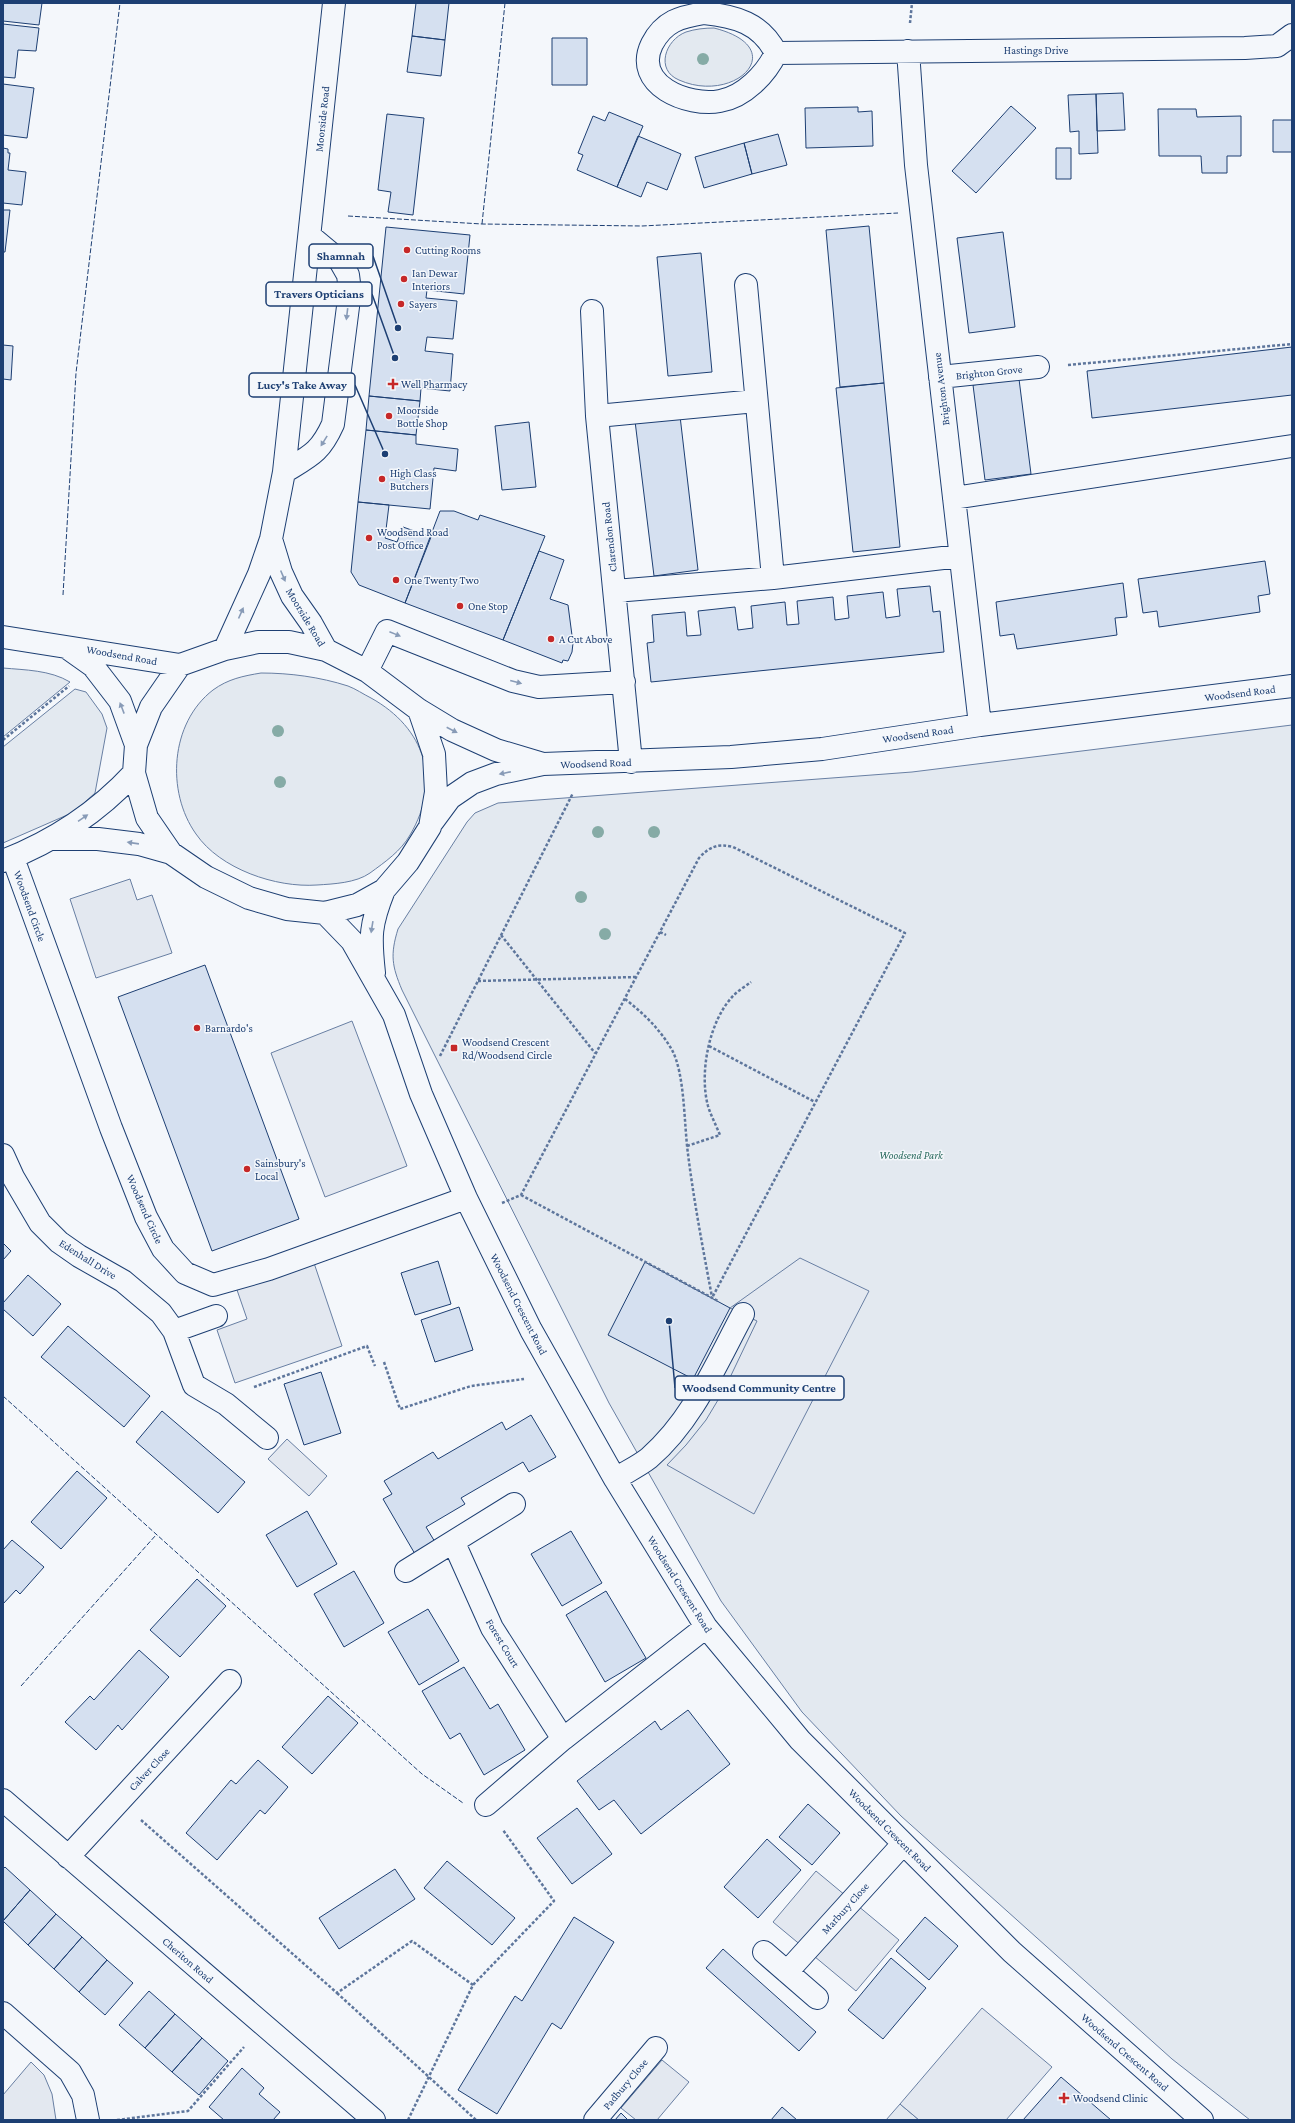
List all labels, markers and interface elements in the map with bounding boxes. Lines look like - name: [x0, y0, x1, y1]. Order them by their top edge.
- street label: Hastings Drive: [1004, 44, 1068, 57]
- street label: Moorside Road: [313, 85, 331, 152]
- callout: Shamnah: [309, 244, 373, 268]
- place label: Cutting Rooms: [415, 244, 481, 257]
- marker: Cutting Rooms: [402, 245, 412, 255]
- text: Shamnah: [317, 249, 365, 263]
- place label: Ian Dewar Interiors: [412, 267, 458, 292]
- marker: Ian Dewar Interiors: [399, 274, 409, 284]
- callout: Travers Opticians: [266, 282, 372, 306]
- text: Travers Opticians: [274, 287, 364, 301]
- place label: Sayers: [409, 298, 437, 311]
- marker: Sayers: [396, 299, 406, 309]
- one-way arrow: [344, 308, 350, 320]
- street label: Brighton Avenue: [931, 352, 952, 426]
- street label: Brighton Grove: [955, 363, 1023, 382]
- callout: Lucy's Take Away: [249, 373, 355, 397]
- text: Lucy's Take Away: [257, 378, 347, 392]
- place label: Well Pharmacy: [401, 378, 468, 391]
- marker: Well Pharmacy: [388, 379, 398, 389]
- place label: Moorside Bottle Shop: [397, 404, 448, 430]
- marker: Moorside Bottle Shop: [384, 411, 394, 421]
- one-way arrow: [320, 436, 328, 447]
- place label: High Class Butchers: [390, 467, 437, 492]
- marker: High Class Butchers: [377, 474, 387, 484]
- street label: Clarendon Road: [599, 501, 619, 573]
- place label: Woodsend Road Post Office: [377, 526, 449, 551]
- marker: Woodsend Road Post Office: [364, 533, 374, 543]
- one-way arrow: [280, 571, 286, 582]
- place label: One Twenty Two: [404, 574, 480, 587]
- marker: One Twenty Two: [391, 575, 401, 585]
- street label: Moorside Road: [284, 586, 328, 649]
- place label: One Stop: [468, 600, 508, 613]
- marker: One Stop: [455, 601, 465, 611]
- one-way arrow: [238, 607, 244, 618]
- one-way arrow: [389, 631, 400, 637]
- place label: A Cut Above: [559, 633, 613, 645]
- marker: A Cut Above: [546, 634, 556, 644]
- street label: Woodsend Road: [86, 643, 158, 667]
- one-way arrow: [509, 679, 522, 685]
- street label: Woodsend Road: [1204, 683, 1276, 703]
- one-way arrow: [119, 702, 125, 714]
- street label: Woodsend Road: [882, 723, 954, 745]
- one-way arrow: [446, 727, 458, 733]
- street label: Woodsend Road: [560, 756, 632, 770]
- one-way arrow: [499, 770, 511, 776]
- one-way arrow: [77, 815, 89, 822]
- one-way arrow: [127, 840, 139, 846]
- street label: Woodsend Circle: [12, 869, 48, 943]
- one-way arrow: [369, 921, 375, 933]
- place label: Barnardo's: [205, 1022, 253, 1034]
- marker: Barnardo's: [192, 1023, 202, 1033]
- place label: Woodsend Crescent Rd/Woodsend Circle: [462, 1036, 552, 1061]
- marker: Woodsend Crescent Rd/Woodsend Circle: [449, 1043, 459, 1053]
- park label: Woodsend Park: [879, 1149, 944, 1161]
- place label: Sainsbury's Local: [255, 1157, 306, 1182]
- marker: Sainsbury's Local: [242, 1164, 252, 1174]
- street label: Woodsend Circle: [124, 1173, 166, 1246]
- street label: Edenhall Drive: [57, 1237, 119, 1281]
- street label: Woodsend Crescent Road: [488, 1251, 550, 1357]
- callout: Woodsend Community Centre: [675, 1376, 844, 1400]
- text: Woodsend Community Centre: [681, 1381, 836, 1395]
- street label: Woodsend Crescent Road: [645, 1533, 715, 1635]
- street label: Forest Court: [484, 1617, 522, 1670]
- street label: Calver Close: [126, 1745, 172, 1793]
- street label: Woodsend Crescent Road: [846, 1786, 934, 1874]
- street label: Marbury Close: [819, 1880, 872, 1937]
- street label: Cheriton Road: [160, 1935, 216, 1985]
- street label: Woodsend Crescent Road: [1079, 2011, 1171, 2093]
- street label: Padbury Close: [600, 2056, 651, 2113]
- marker: Woodsend Clinic: [1058, 2092, 1070, 2104]
- place label: Woodsend Clinic: [1073, 2092, 1148, 2104]

